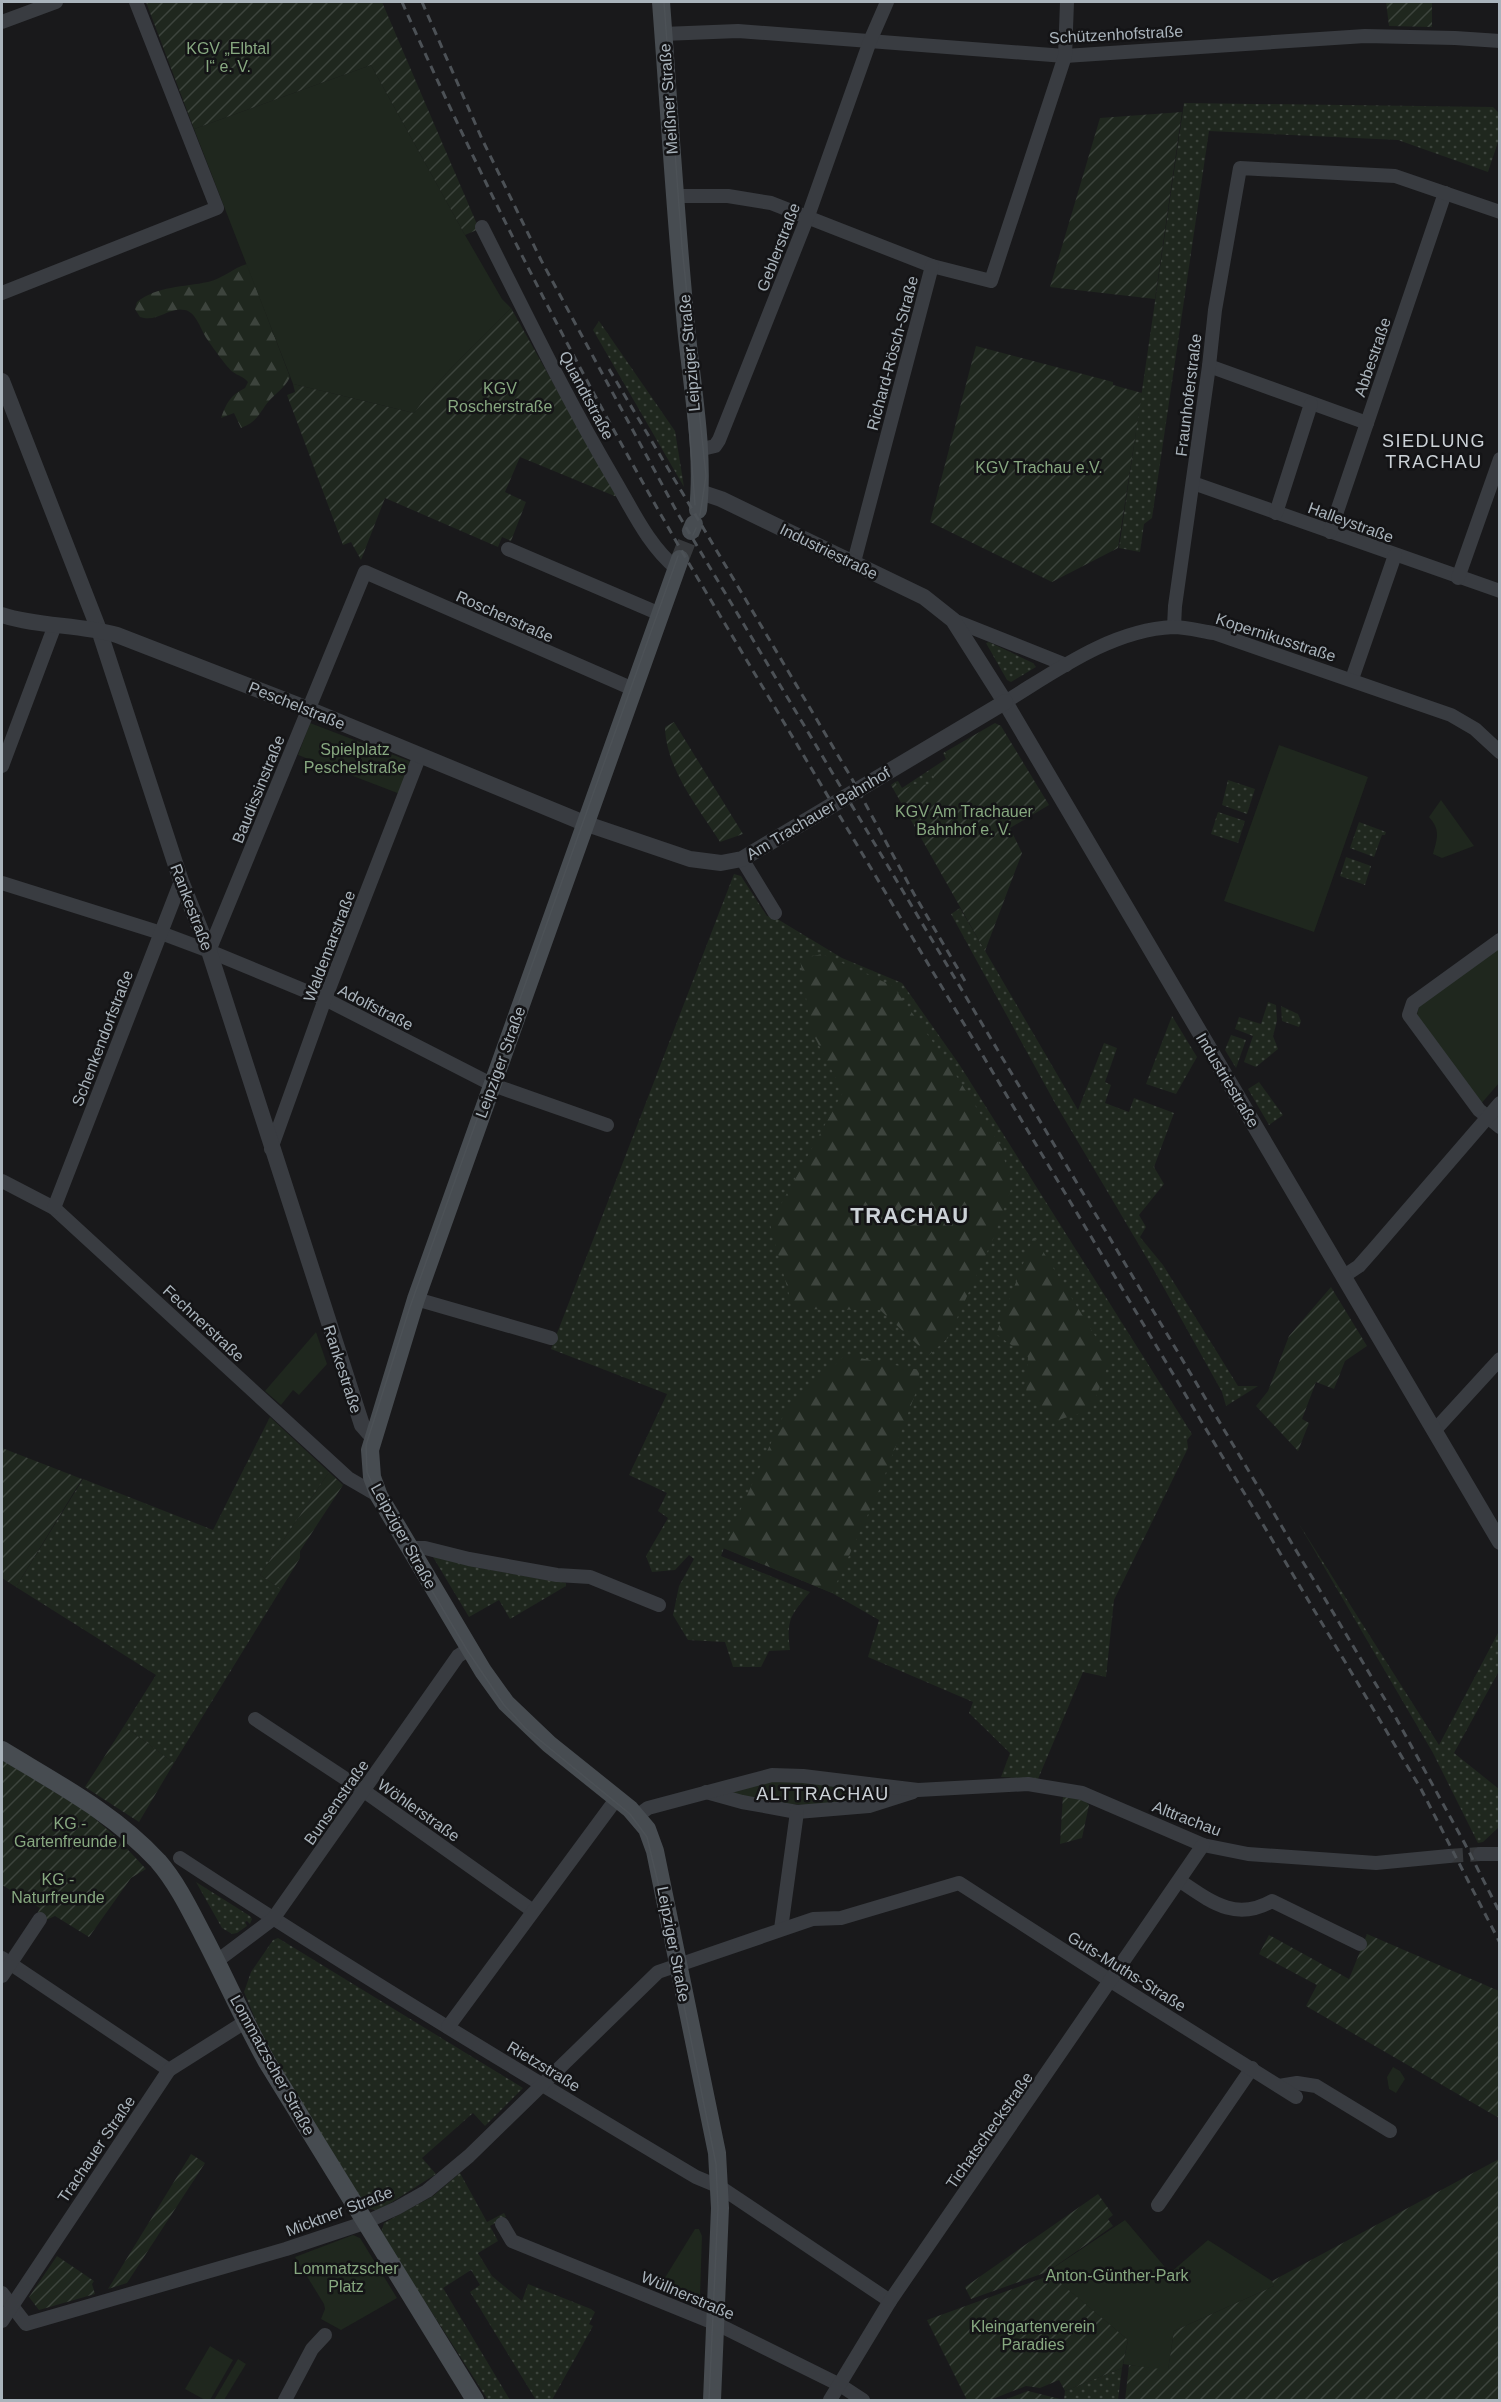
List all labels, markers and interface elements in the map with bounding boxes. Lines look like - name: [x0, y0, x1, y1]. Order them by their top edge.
- street label: Schützenhofstraße: [1049, 22, 1184, 47]
- park label: KGV „Elbtal I“ e. V.: [186, 40, 270, 75]
- street label: Meißner Straße: [656, 43, 681, 155]
- street label: Geblerstraße: [754, 200, 803, 294]
- street label: Richard-Rösch-Straße: [864, 274, 921, 432]
- street label: Leipziger Straße: [676, 294, 703, 412]
- street label: Abbestraße: [1351, 315, 1394, 399]
- street label: Fraunhoferstraße: [1173, 333, 1204, 457]
- street label: Quandtstraße: [556, 348, 617, 443]
- park label: KGV Roscherstraße: [448, 380, 553, 415]
- district label: SIEDLUNG TRACHAU: [1382, 431, 1486, 472]
- park label: KGV Trachau e.V.: [975, 459, 1103, 476]
- street label: Halleystraße: [1306, 499, 1396, 546]
- street label: Industriestraße: [777, 520, 881, 583]
- street label: Roscherstraße: [453, 587, 556, 646]
- street label: Kopernikusstraße: [1214, 610, 1338, 665]
- street label: Peschelstraße: [246, 678, 348, 733]
- street label: Baudissinstraße: [229, 733, 288, 846]
- park label: Spielplatz Peschelstraße: [304, 741, 406, 776]
- street label: Am Trachauer Bahnhof: [743, 763, 894, 863]
- park label: KGV Am Trachauer Bahnhof e. V.: [895, 803, 1034, 838]
- street label: Rankestraße: [167, 861, 216, 953]
- street label: Waldemarstraße: [300, 888, 359, 1004]
- street label: Schenkendorfstraße: [69, 968, 136, 1108]
- street label: Adolfstraße: [335, 981, 416, 1034]
- street label: Leipziger Straße: [472, 1004, 529, 1120]
- street label: Industriestraße: [1193, 1030, 1262, 1130]
- district label: TRACHAU: [850, 1203, 970, 1228]
- street label: Fechnerstraße: [160, 1282, 248, 1365]
- street label: Rankestraße: [320, 1323, 365, 1415]
- street label: Leipziger Straße: [368, 1481, 440, 1592]
- street label: Bunsenstraße: [301, 1757, 372, 1848]
- street label: Wöhlerstraße: [375, 1776, 463, 1845]
- district label: ALTTRACHAU: [756, 1784, 890, 1804]
- street label: Alttrachau: [1150, 1798, 1223, 1839]
- park label: KG - Gartenfreunde I: [14, 1815, 126, 1850]
- park label: KG - Naturfreunde: [11, 1871, 105, 1906]
- street label: Leipziger Straße: [654, 1885, 693, 2003]
- street label: Guts-Muths-Straße: [1065, 1928, 1189, 2015]
- street label: Lommatzscher Straße: [227, 1992, 318, 2138]
- street label: Rietzstraße: [504, 2038, 583, 2095]
- street label: Tichatscheckstraße: [943, 2069, 1036, 2192]
- street label: Trachauer Straße: [54, 2093, 138, 2206]
- street label: Micktner Straße: [283, 2183, 395, 2240]
- park label: Lommatzscher Platz: [294, 2260, 399, 2295]
- park label: Anton-Günther-Park: [1045, 2267, 1190, 2284]
- street label: Wüllnerstraße: [639, 2268, 737, 2323]
- park label: Kleingartenverein Paradies: [971, 2318, 1095, 2353]

